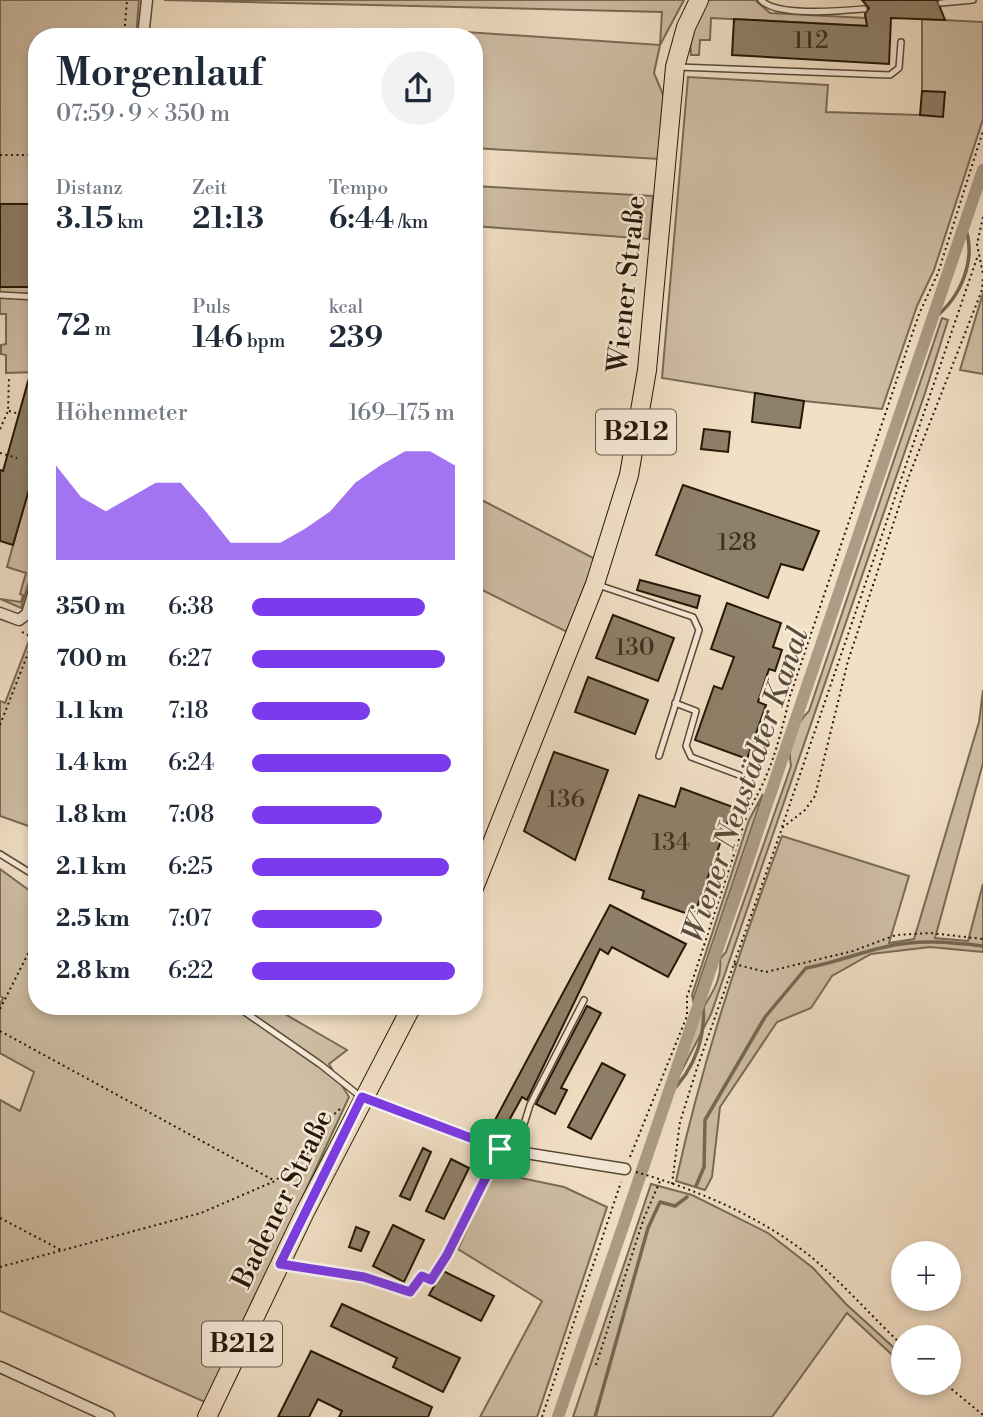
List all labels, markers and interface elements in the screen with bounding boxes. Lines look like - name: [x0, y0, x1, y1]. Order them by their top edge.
- house number: 112: [793, 26, 829, 56]
- text: Morgenlauf: [56, 50, 263, 97]
- button: share: [381, 51, 455, 125]
- text: 07:59 · 9 × 350 m: [56, 100, 230, 128]
- text: Distanz: [56, 176, 123, 200]
- text: Zeit: [192, 176, 227, 200]
- text: Tempo: [329, 176, 388, 200]
- street label: Wiener Straße: [600, 193, 654, 376]
- text: 3.15: [56, 200, 113, 238]
- text: 21:13: [192, 200, 264, 238]
- text: 6:44: [329, 200, 394, 238]
- text: km: [113, 210, 144, 234]
- text: /km: [394, 210, 428, 234]
- text: Puls: [192, 295, 230, 319]
- text: kcal: [329, 295, 363, 319]
- text: 72: [56, 307, 91, 345]
- text: m: [91, 317, 111, 341]
- text: 146: [192, 319, 243, 357]
- text: 239: [329, 319, 383, 357]
- text: bpm: [243, 329, 285, 353]
- text: Höhenmeter: [56, 399, 188, 427]
- text: 169–175 m: [348, 399, 455, 427]
- road number: B212: [596, 410, 676, 454]
- house number: 128: [717, 528, 757, 558]
- text: 350 m: [56, 593, 125, 621]
- text: 6:38: [168, 593, 214, 621]
- water label: Wiener Neustädter Kanal: [674, 622, 818, 948]
- house number: 130: [615, 633, 655, 663]
- text: 700 m: [56, 645, 127, 673]
- text: 6:27: [168, 645, 212, 673]
- text: 1.1 km: [56, 697, 124, 725]
- text: 7:18: [168, 697, 209, 725]
- text: 1.4 km: [56, 749, 128, 777]
- text: 6:24: [168, 749, 214, 777]
- house number: 136: [547, 785, 585, 815]
- text: 1.8 km: [56, 801, 127, 829]
- text: 7:08: [168, 801, 214, 829]
- house number: 134: [652, 828, 690, 858]
- text: 2.1 km: [56, 853, 127, 881]
- text: 6:25: [168, 853, 213, 881]
- text: 2.5 km: [56, 905, 130, 933]
- text: 7:07: [168, 905, 212, 933]
- text: 2.8 km: [56, 957, 130, 985]
- text: 6:22: [168, 957, 213, 985]
- street label: Badener Straße: [224, 1104, 341, 1295]
- pin: [470, 1119, 530, 1179]
- icon: arrive: [481, 1130, 519, 1168]
- map controls: [891, 1241, 961, 1395]
- button: +: [891, 1241, 961, 1311]
- road number: B212: [202, 1322, 282, 1366]
- button: −: [891, 1325, 961, 1395]

